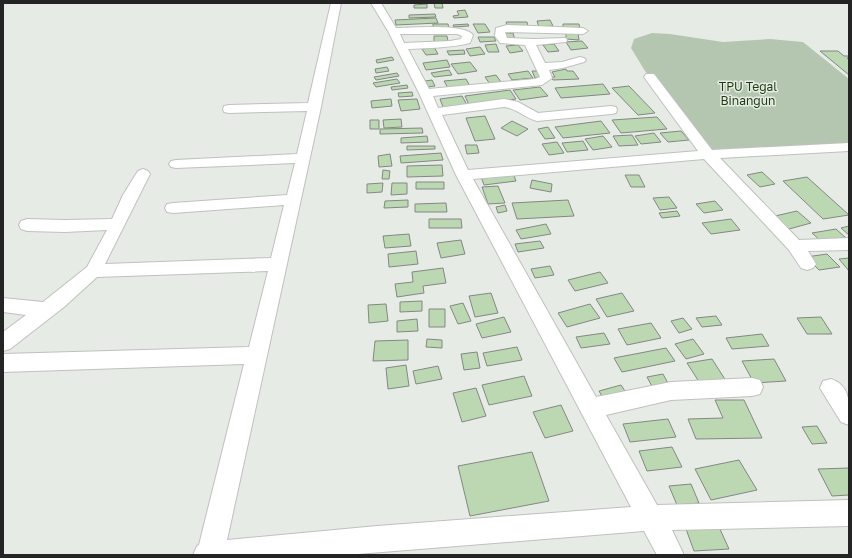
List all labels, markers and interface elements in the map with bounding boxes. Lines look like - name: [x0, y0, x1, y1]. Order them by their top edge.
- park label: TPU Tegal Binangun: [719, 79, 777, 108]

